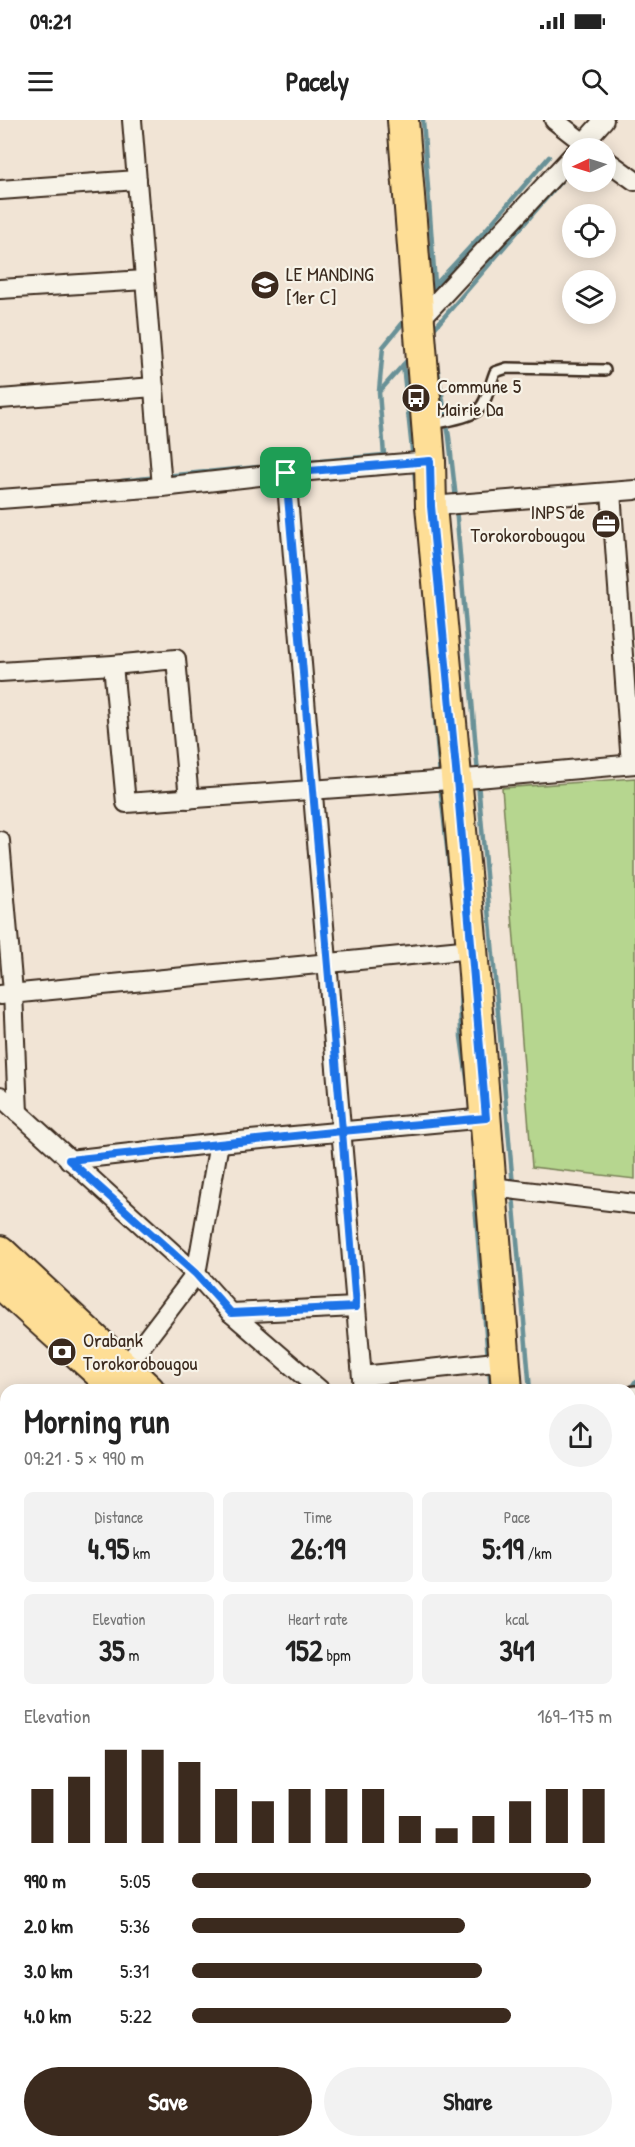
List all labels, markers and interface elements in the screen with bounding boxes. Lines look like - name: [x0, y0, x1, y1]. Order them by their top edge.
- text: 09:21: [30, 6, 71, 36]
- text: Pacely: [286, 63, 349, 99]
- icon: menu: [24, 65, 57, 98]
- icon: search: [578, 65, 611, 98]
- north arrow: [562, 138, 616, 192]
- map controls: [562, 138, 616, 324]
- button: locate: [562, 204, 616, 258]
- place label: LE MANDING [1er C]: [286, 260, 374, 310]
- school or university icon: LE MANDING [1er C]: [249, 269, 281, 301]
- button: layers: [562, 270, 616, 324]
- place label: Commune 5 Mairie Da: [437, 372, 522, 422]
- bus stop icon: Commune 5 Mairie Da: [400, 382, 432, 414]
- pin: [260, 447, 311, 498]
- icon: arrive: [269, 456, 302, 489]
- place label: INPS de Torokorobougou: [470, 498, 585, 548]
- office icon: INPS de Torokorobougou: [590, 508, 622, 540]
- place label: Orabank Torokorobougou: [83, 1326, 198, 1376]
- bank icon: Orabank Torokorobougou: [46, 1336, 78, 1368]
- text: Morning run: [24, 1399, 170, 1443]
- button: share: [549, 1404, 612, 1467]
- text: 09:21 · 5 × 990 m: [24, 1444, 144, 1471]
- text: Distance: [95, 1506, 143, 1528]
- text: Time: [304, 1506, 332, 1528]
- text: Pace: [504, 1506, 530, 1528]
- text: 4.95: [88, 1528, 129, 1568]
- text: 26:19: [291, 1528, 345, 1568]
- text: 5:19: [482, 1528, 524, 1568]
- text: km: [129, 1542, 150, 1564]
- text: /km: [524, 1542, 552, 1564]
- text: Elevation: [92, 1608, 146, 1630]
- text: Heart rate: [288, 1608, 348, 1630]
- text: kcal: [505, 1608, 529, 1630]
- text: 35: [99, 1630, 125, 1670]
- text: 152: [285, 1630, 323, 1670]
- text: 341: [499, 1630, 535, 1670]
- text: m: [125, 1644, 139, 1666]
- text: bpm: [323, 1644, 351, 1666]
- text: Elevation: [24, 1702, 90, 1729]
- text: 169–175 m: [537, 1702, 612, 1729]
- text: 990 m: [24, 1867, 66, 1894]
- text: 5:05: [120, 1867, 151, 1894]
- text: 2.0 km: [24, 1912, 73, 1939]
- text: 5:36: [120, 1912, 150, 1939]
- text: 3.0 km: [24, 1957, 73, 1984]
- text: 5:31: [120, 1957, 149, 1984]
- text: 4.0 km: [24, 2002, 71, 2029]
- text: 5:22: [120, 2002, 152, 2029]
- button: Save: [24, 2067, 312, 2136]
- button: Share: [324, 2067, 612, 2136]

